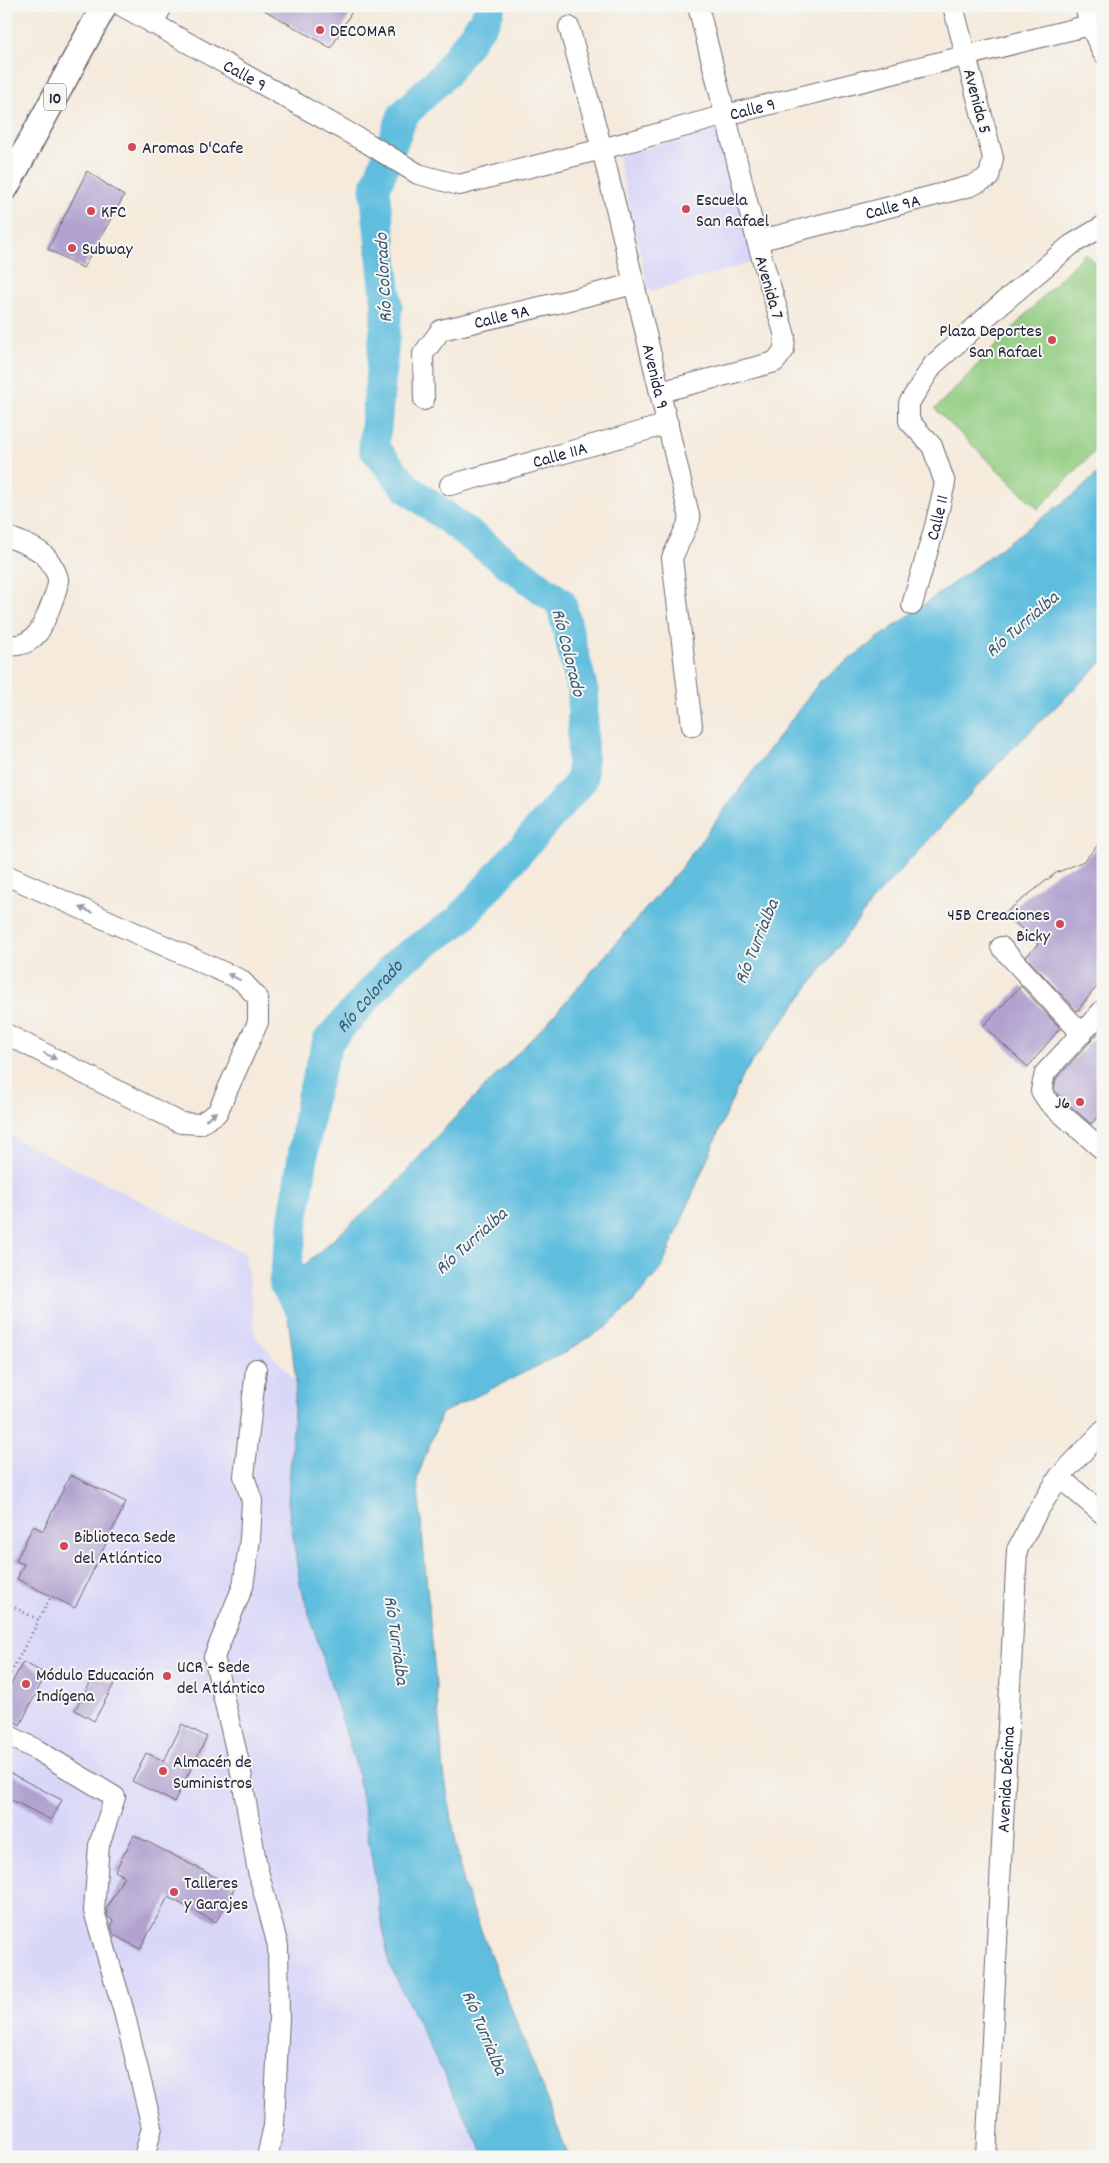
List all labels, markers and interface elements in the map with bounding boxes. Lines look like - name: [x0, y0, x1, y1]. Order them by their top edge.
- place label: DECOMAR: [330, 20, 396, 45]
- marker: DECOMAR: [314, 24, 326, 36]
- street label: Calle 9: [218, 55, 270, 99]
- street label: Avenida 5: [955, 66, 996, 137]
- road number: 10: [44, 84, 66, 110]
- street label: Calle 9: [727, 93, 778, 129]
- place label: Aromas D'Cafe: [142, 137, 244, 162]
- marker: Aromas D'Cafe: [126, 141, 138, 153]
- place label: Escuela San Rafael: [696, 189, 770, 235]
- street label: Calle 9A: [863, 189, 924, 228]
- place label: KFC: [101, 201, 126, 226]
- marker: Escuela San Rafael: [680, 203, 692, 215]
- marker: KFC: [85, 205, 97, 217]
- water label: Río Colorado: [370, 231, 401, 323]
- place label: Subway: [82, 238, 134, 263]
- marker: Subway: [66, 242, 78, 254]
- street label: Avenida 7: [747, 253, 789, 322]
- street label: Calle 9A: [472, 300, 532, 337]
- place label: Plaza Deportes San Rafael: [939, 320, 1043, 366]
- marker: Plaza Deportes San Rafael: [1046, 334, 1058, 346]
- street label: Avenida 9: [634, 342, 673, 412]
- street label: Calle 11A: [530, 437, 591, 476]
- street label: Calle 11: [921, 493, 957, 544]
- water label: Río Turrialba: [981, 585, 1067, 665]
- water label: Río Colorado: [543, 606, 591, 701]
- water label: Río Turrialba: [729, 895, 788, 989]
- place label: 45B Creaciones Bicky: [947, 904, 1051, 950]
- one-way arrow: [79, 906, 93, 914]
- marker: 45B Creaciones Bicky: [1054, 918, 1066, 930]
- water label: Río Colorado: [331, 954, 412, 1040]
- one-way arrow: [227, 973, 241, 981]
- one-way arrow: [42, 1052, 57, 1060]
- place label: J6: [1055, 1092, 1070, 1117]
- marker: J6: [1074, 1096, 1086, 1108]
- one-way arrow: [204, 1111, 218, 1121]
- water label: Río Turrialba: [430, 1202, 515, 1283]
- place label: Biblioteca Sede del Atlántico: [74, 1526, 176, 1572]
- marker: Biblioteca Sede del Atlántico: [58, 1540, 70, 1552]
- water label: Río Turrialba: [375, 1594, 414, 1688]
- place label: UCR - Sede del Atlántico: [177, 1656, 265, 1702]
- place label: Módulo Educación Indígena: [36, 1664, 154, 1710]
- marker: UCR - Sede del Atlántico: [161, 1670, 173, 1682]
- marker: Módulo Educación Indígena: [20, 1678, 32, 1690]
- street label: Avenida Décima: [993, 1725, 1023, 1833]
- place label: Almacén de Suministros: [173, 1751, 252, 1797]
- marker: Almacén de Suministros: [157, 1765, 169, 1777]
- place label: Talleres y Garajes: [184, 1872, 248, 1918]
- marker: Talleres y Garajes: [168, 1886, 180, 1898]
- water label: Río Turrialba: [453, 1987, 513, 2081]

